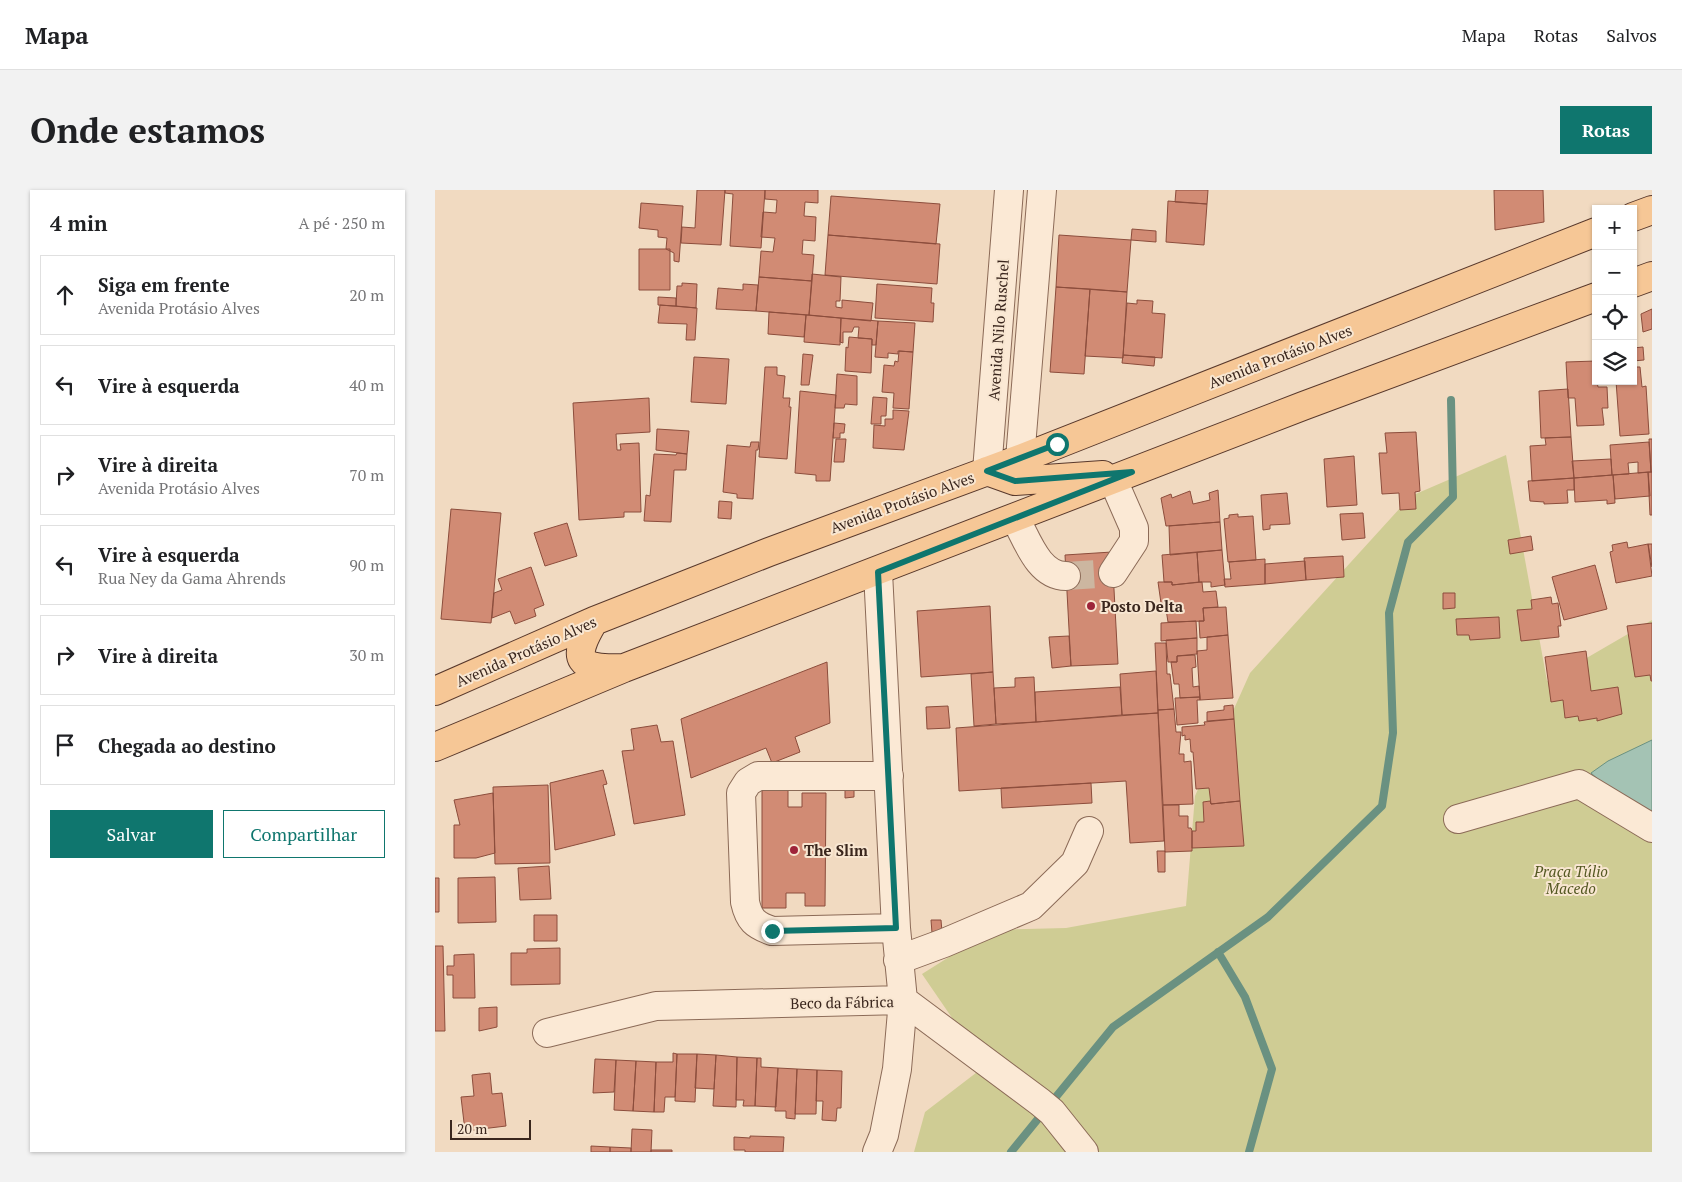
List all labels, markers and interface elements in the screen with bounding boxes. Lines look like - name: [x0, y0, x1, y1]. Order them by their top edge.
- text: Mapa: [25, 19, 89, 51]
- text: Mapa: [1462, 23, 1506, 47]
- text: Rotas: [1534, 23, 1578, 47]
- text: Salvos: [1606, 23, 1657, 47]
- button: Rotas: [1560, 106, 1652, 154]
- text: Onde estamos: [30, 107, 265, 153]
- map controls: [1592, 205, 1637, 385]
- button: +: [1592, 205, 1637, 250]
- text: 4 min: [50, 209, 107, 237]
- text: A pé · 250 m: [298, 212, 385, 234]
- button: −: [1592, 250, 1637, 295]
- street label: Avenida Nilo Ruschel: [983, 259, 1013, 401]
- text: Siga em frente: [98, 272, 230, 297]
- icon: ahead: [51, 281, 79, 309]
- text: 20 m: [349, 284, 384, 306]
- button: locate: [1592, 295, 1637, 340]
- text: Avenida Protásio Alves: [98, 297, 260, 319]
- street label: Avenida Protásio Alves: [1206, 319, 1354, 393]
- button: layers: [1592, 340, 1637, 385]
- icon: left: [51, 371, 79, 399]
- text: Vire à esquerda: [98, 373, 240, 398]
- text: 40 m: [349, 374, 384, 396]
- route start: [1046, 433, 1069, 456]
- text: Vire à direita: [98, 452, 218, 477]
- icon: right: [51, 461, 79, 489]
- text: 70 m: [349, 464, 384, 486]
- street label: Avenida Protásio Alves: [827, 467, 977, 537]
- text: Avenida Protásio Alves: [98, 477, 260, 499]
- text: Vire à esquerda: [98, 542, 240, 567]
- icon: left: [51, 551, 79, 579]
- text: 90 m: [349, 554, 384, 576]
- text: Rua Ney da Gama Ahrends: [98, 567, 286, 589]
- place label: Posto Delta: [1101, 596, 1184, 616]
- marker: Posto Delta: [1085, 600, 1097, 612]
- street label: Avenida Protásio Alves: [453, 611, 599, 691]
- icon: right: [51, 641, 79, 669]
- text: Vire à direita: [98, 643, 218, 668]
- text: 30 m: [349, 644, 384, 666]
- icon: arrive: [51, 731, 79, 759]
- text: Chegada ao destino: [98, 733, 276, 758]
- button: Salvar: [50, 810, 213, 858]
- button: Compartilhar: [223, 810, 385, 858]
- place label: The Slim: [804, 840, 868, 860]
- marker: The Slim: [788, 844, 800, 856]
- park label: Praça Túlio Macedo: [1533, 861, 1608, 898]
- route end: [761, 920, 784, 943]
- street label: Beco da Fábrica: [790, 991, 894, 1013]
- scale bar: [450, 1117, 531, 1140]
- text: 20 m: [457, 1119, 487, 1138]

